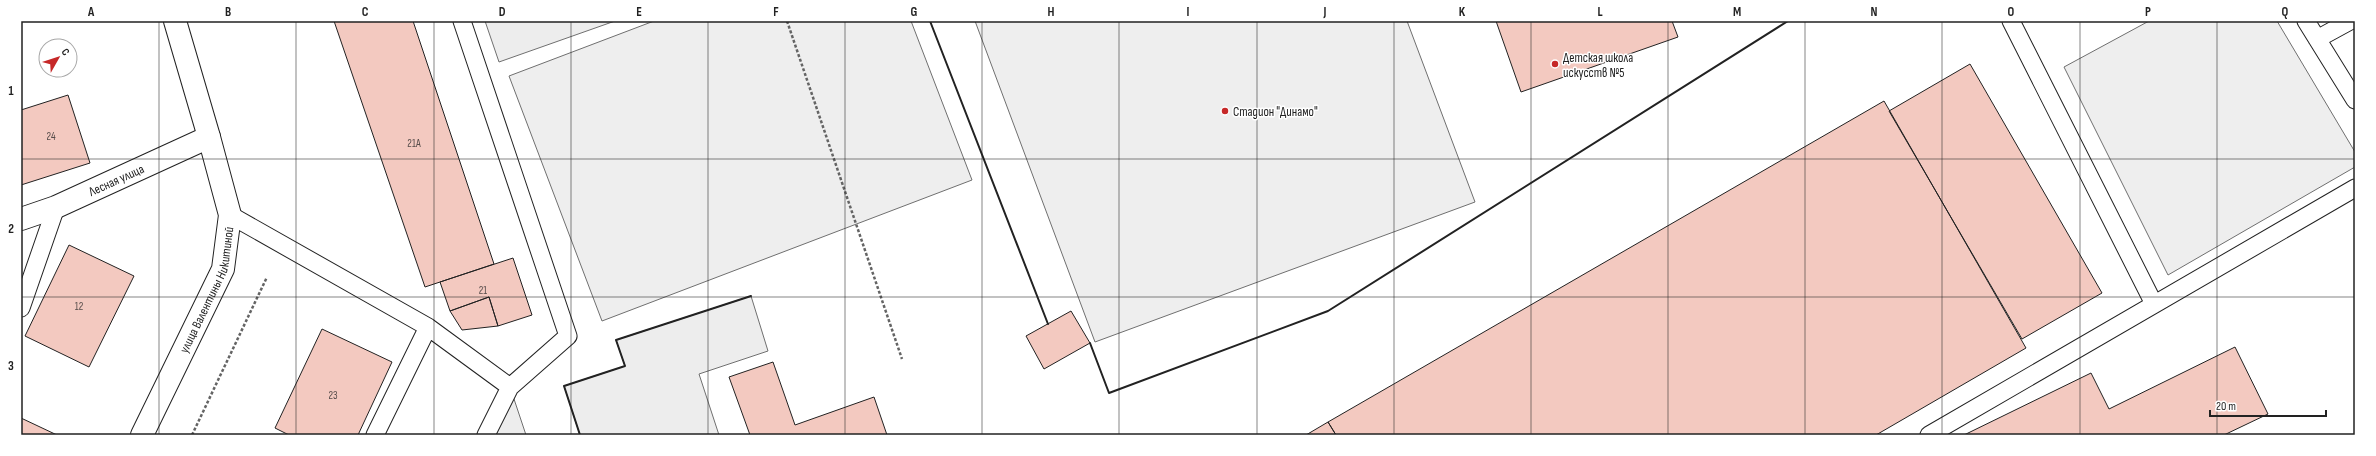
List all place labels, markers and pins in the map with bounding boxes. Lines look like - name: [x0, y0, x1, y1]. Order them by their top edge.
- place label: Детская школа искусств №5: [1563, 50, 1633, 81]
- marker: Детская школа искусств №5: [1550, 59, 1560, 69]
- place label: Стадион "Динамо": [1233, 104, 1318, 120]
- marker: Стадион "Динамо": [1220, 106, 1230, 116]

